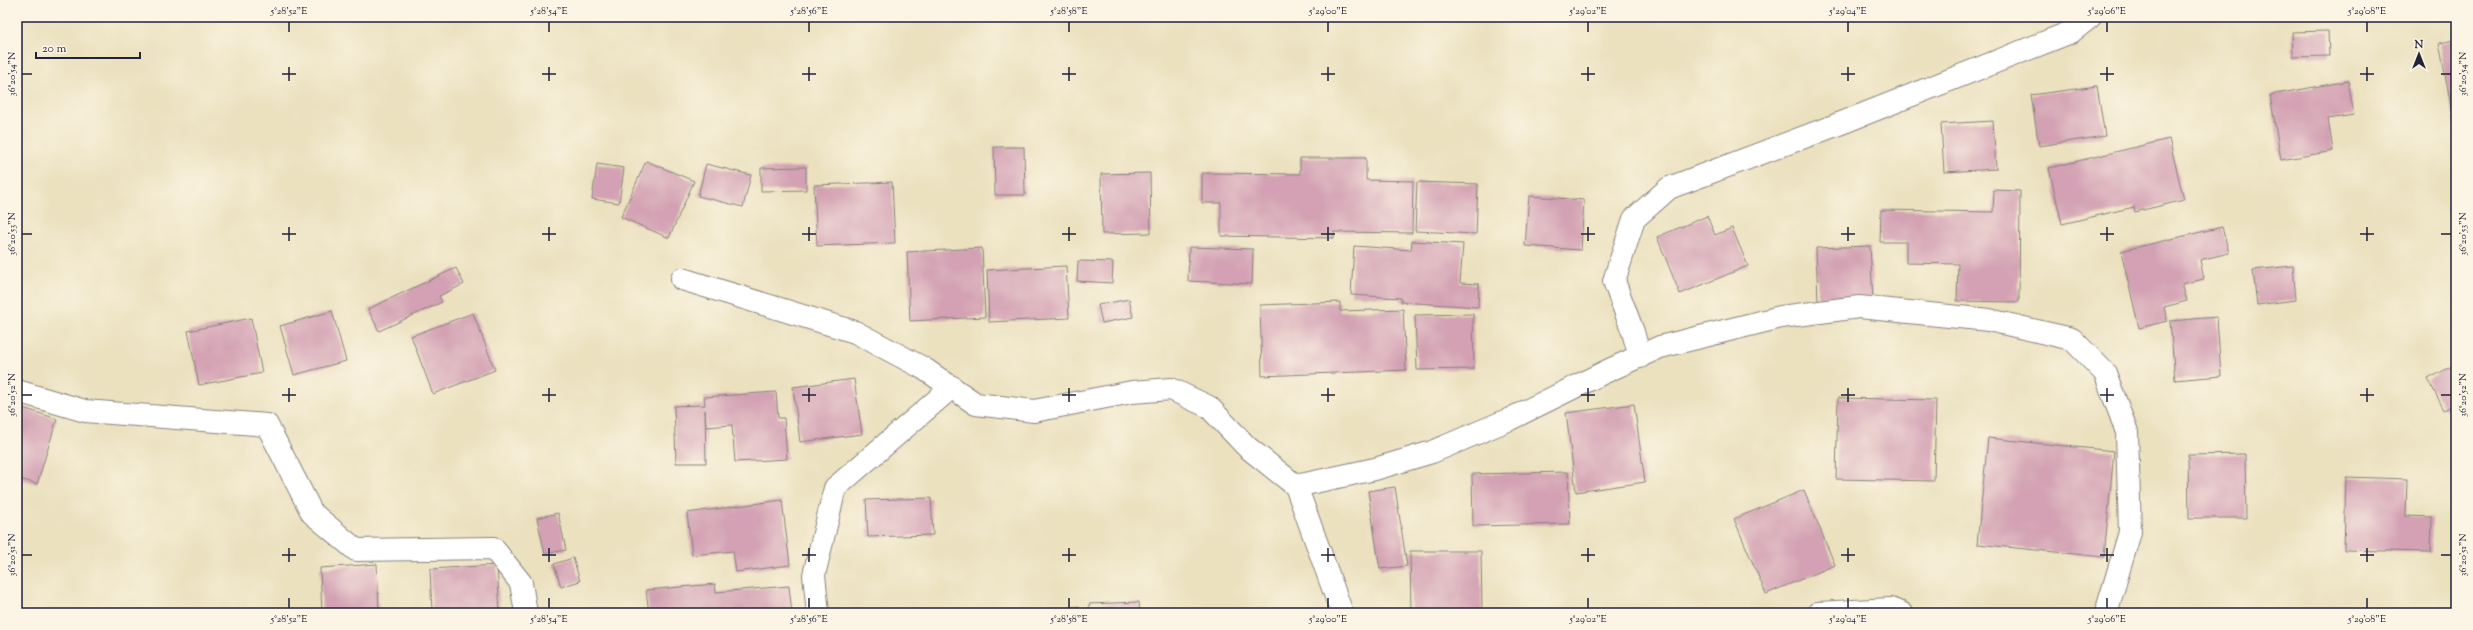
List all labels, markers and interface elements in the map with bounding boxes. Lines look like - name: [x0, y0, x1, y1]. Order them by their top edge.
- text: 5°28'52"E: [270, 4, 307, 19]
- text: 5°28'54"E: [530, 4, 567, 19]
- text: 5°28'56"E: [790, 4, 827, 19]
- text: 5°28'58"E: [1050, 4, 1087, 19]
- text: 5°29'00"E: [1308, 4, 1347, 19]
- text: 5°29'02"E: [1568, 4, 1607, 19]
- text: 5°29'04"E: [1828, 4, 1867, 19]
- text: 5°29'06"E: [2087, 4, 2126, 19]
- text: 5°29'08"E: [2347, 4, 2386, 19]
- scale bar: [36, 34, 140, 60]
- north arrow: [2399, 34, 2439, 74]
- text: N: [2414, 37, 2424, 53]
- text: 20 m: [42, 40, 67, 58]
- text: 36°20'54"N: [5, 52, 20, 96]
- text: 36°20'54"N: [2456, 52, 2471, 96]
- text: 36°20'53"N: [5, 212, 20, 256]
- text: 36°20'53"N: [2456, 212, 2471, 256]
- text: 36°20'52"N: [5, 373, 20, 417]
- text: 36°20'52"N: [2456, 373, 2471, 417]
- text: 36°20'51"N: [5, 534, 20, 576]
- text: 36°20'51"N: [2456, 534, 2471, 576]
- text: 5°28'52"E: [270, 612, 307, 627]
- text: 5°28'54"E: [530, 612, 567, 627]
- text: 5°28'56"E: [790, 612, 827, 627]
- text: 5°28'58"E: [1050, 612, 1087, 627]
- text: 5°29'00"E: [1308, 612, 1347, 627]
- text: 5°29'02"E: [1568, 612, 1607, 627]
- text: 5°29'04"E: [1828, 612, 1867, 627]
- text: 5°29'06"E: [2087, 612, 2126, 627]
- text: 5°29'08"E: [2347, 612, 2386, 627]

